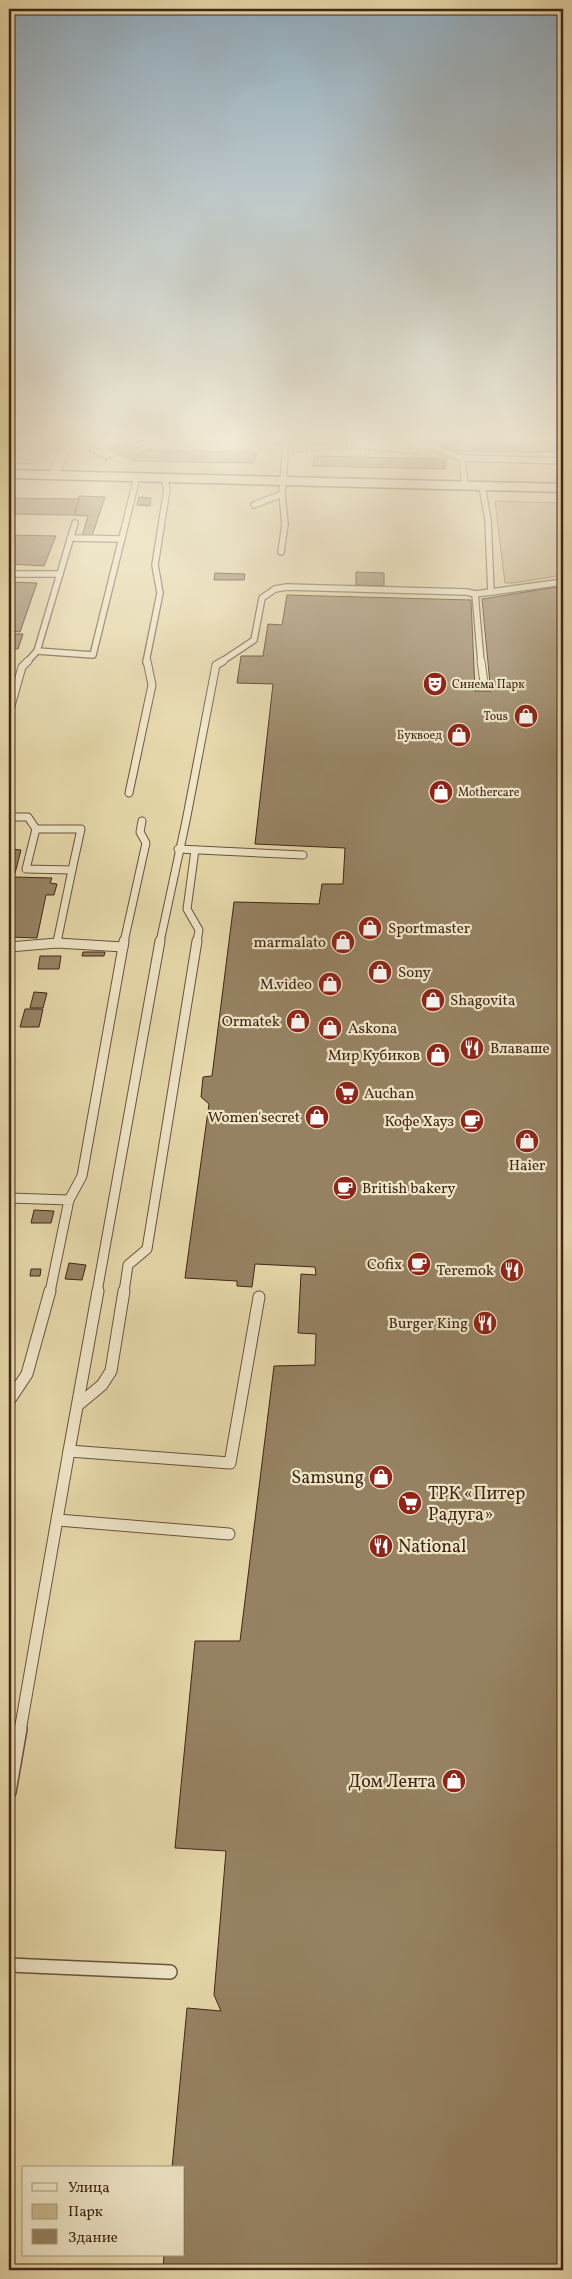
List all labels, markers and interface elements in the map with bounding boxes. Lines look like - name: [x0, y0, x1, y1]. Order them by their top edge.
- theatre icon: Синема Парк: [422, 671, 448, 697]
- place label: Синема Парк: [452, 677, 525, 693]
- shop icon: Tous: [513, 703, 539, 729]
- place label: Tous: [484, 709, 508, 725]
- shop icon: Буквоед: [446, 722, 472, 748]
- place label: Буквоед: [397, 728, 442, 744]
- shop icon: Mothercare: [428, 779, 454, 805]
- place label: Mothercare: [458, 785, 520, 801]
- shop icon: Sportmaster: [357, 915, 383, 941]
- place label: Sportmaster: [388, 919, 470, 940]
- shop icon: marmalato: [330, 929, 356, 955]
- place label: marmalato: [253, 933, 326, 954]
- shop icon: Sony: [367, 959, 393, 985]
- place label: Sony: [398, 963, 431, 984]
- shop icon: M.video: [317, 971, 343, 997]
- place label: M.video: [260, 975, 312, 996]
- shop icon: Shagovita: [420, 987, 446, 1013]
- place label: Shagovita: [450, 991, 515, 1012]
- shop icon: Ormatek: [285, 1008, 311, 1034]
- place label: Ormatek: [222, 1012, 280, 1033]
- shop icon: Askona: [317, 1015, 343, 1041]
- place label: Askona: [348, 1019, 397, 1040]
- restaurant icon: Влаваше: [459, 1035, 485, 1061]
- place label: Влаваше: [490, 1039, 550, 1060]
- shop icon: Мир Кубиков: [425, 1042, 451, 1068]
- place label: Мир Кубиков: [328, 1046, 420, 1067]
- supermarket icon: Auchan: [334, 1080, 360, 1106]
- place label: Auchan: [364, 1084, 414, 1105]
- shop icon: Women'secret: [304, 1104, 330, 1130]
- place label: Women'secret: [208, 1108, 300, 1129]
- cafe icon: Кофе Хауз: [459, 1108, 485, 1134]
- place label: Кофе Хауз: [385, 1112, 454, 1133]
- shop icon: Haier: [514, 1128, 540, 1154]
- place label: Haier: [509, 1156, 545, 1177]
- cafe icon: British bakery: [332, 1175, 358, 1201]
- place label: British bakery: [362, 1179, 455, 1200]
- cafe icon: Cofix: [406, 1251, 432, 1277]
- place label: Cofix: [367, 1255, 402, 1276]
- restaurant icon: Teremok: [499, 1257, 525, 1283]
- place label: Teremok: [436, 1261, 494, 1282]
- restaurant icon: Burger King: [472, 1310, 498, 1336]
- place label: Burger King: [389, 1314, 468, 1335]
- shop icon: Samsung: [368, 1464, 394, 1490]
- place label: Samsung: [291, 1466, 364, 1491]
- place label: ТРК «Питер Радуга»: [428, 1482, 525, 1528]
- supermarket icon: ТРК «Питер Радуга»: [397, 1490, 423, 1516]
- restaurant icon: National: [368, 1533, 394, 1559]
- place label: National: [398, 1535, 466, 1560]
- shop icon: Дом Лента: [441, 1768, 467, 1794]
- place label: Дом Лента: [348, 1770, 436, 1795]
- legend: [22, 2166, 185, 2256]
- text: Улица: [68, 2178, 110, 2199]
- text: Парк: [68, 2202, 103, 2223]
- text: Здание: [68, 2228, 118, 2249]

